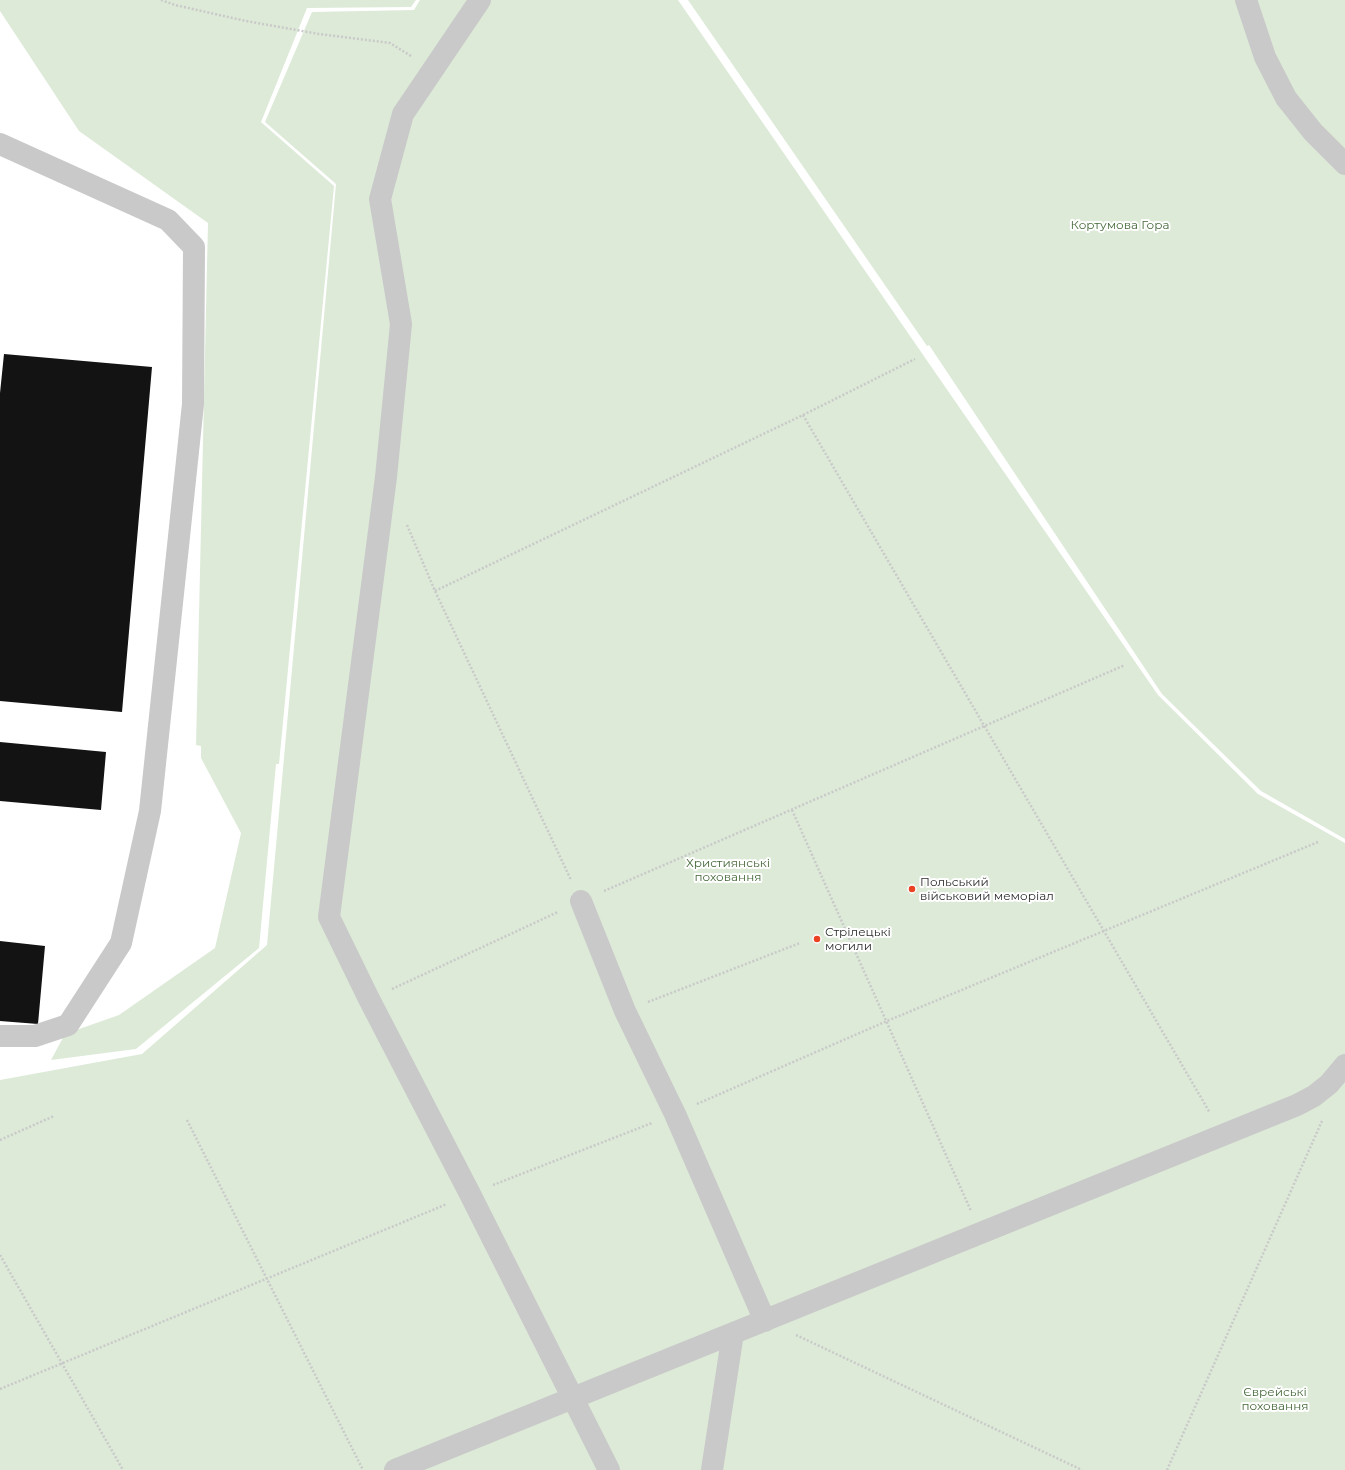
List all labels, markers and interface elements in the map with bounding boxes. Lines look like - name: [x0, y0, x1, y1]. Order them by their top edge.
- park label: Кортумова Гора: [1071, 218, 1169, 232]
- park label: Християнські поховання: [686, 856, 770, 884]
- place label: Польський військовий меморіал: [920, 875, 1054, 903]
- marker: Польський військовий меморіал: [907, 884, 917, 894]
- place label: Стрілецькі могили: [825, 925, 891, 953]
- marker: Стрілецькі могили: [812, 934, 822, 944]
- park label: Єврейські поховання: [1241, 1385, 1309, 1413]

